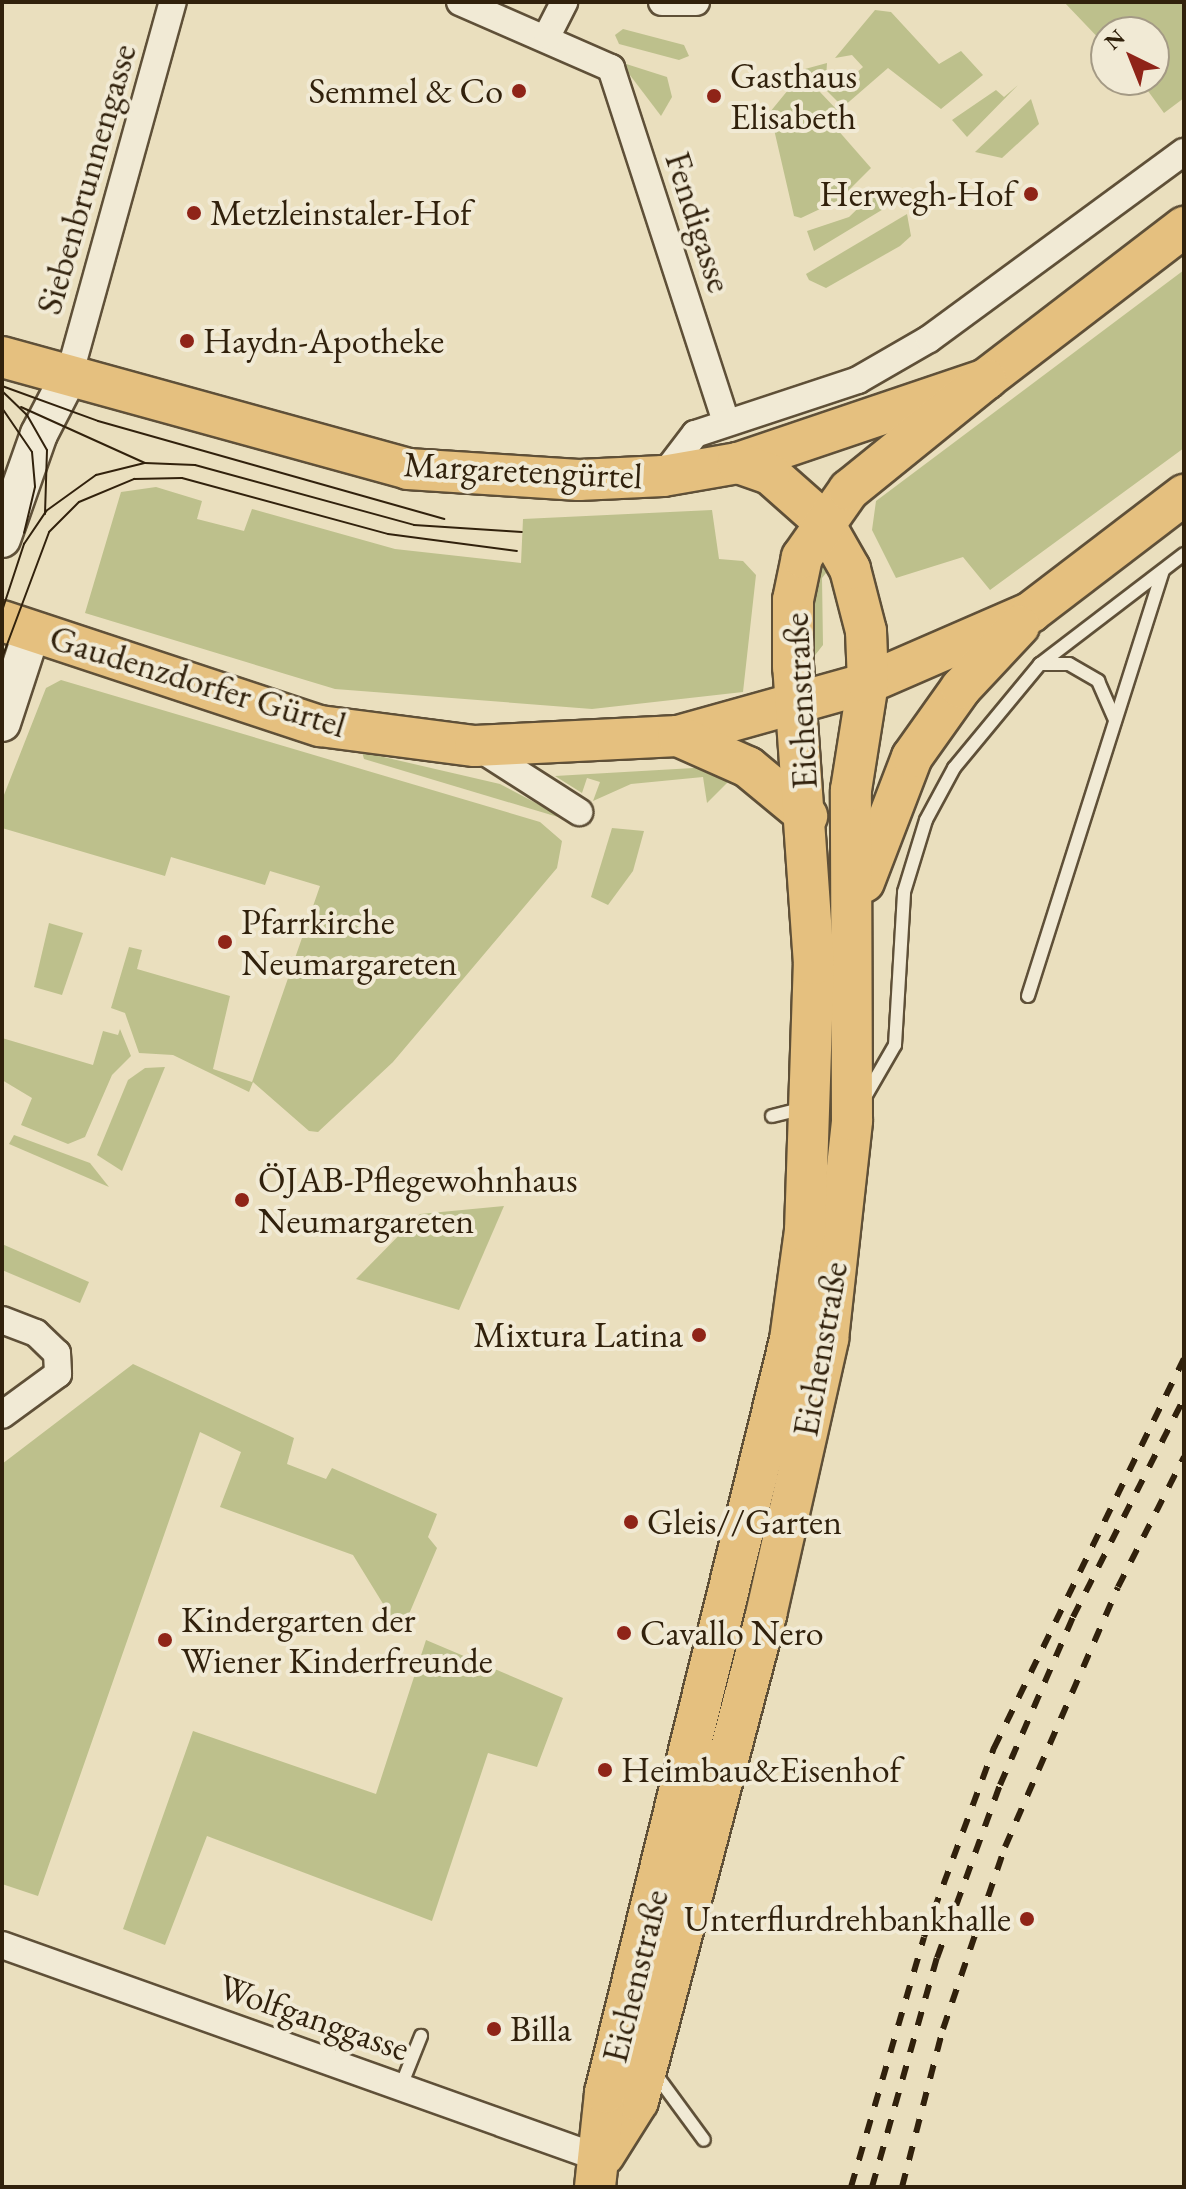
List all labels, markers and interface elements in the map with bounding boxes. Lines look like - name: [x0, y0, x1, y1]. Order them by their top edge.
- north arrow: [1090, 16, 1170, 96]
- text: N: [1098, 23, 1131, 56]
- street label: Siebenbrunnengasse: [27, 39, 145, 319]
- place label: Gasthaus Elisabeth: [730, 53, 857, 138]
- place label: Semmel & Co: [309, 69, 503, 113]
- marker: Semmel & Co: [510, 82, 528, 100]
- marker: Gasthaus Elisabeth: [705, 87, 723, 105]
- street label: Fendigasse: [656, 146, 742, 298]
- place label: Herwegh-Hof: [819, 172, 1015, 216]
- marker: Herwegh-Hof: [1022, 185, 1040, 203]
- place label: Metzleinstaler-Hof: [210, 191, 471, 235]
- marker: Metzleinstaler-Hof: [185, 204, 203, 222]
- place label: Haydn-Apotheke: [203, 319, 444, 363]
- marker: Haydn-Apotheke: [178, 332, 196, 350]
- street label: Margaretengürtel: [402, 442, 644, 498]
- street label: Eichenstraße: [774, 612, 826, 790]
- street label: Gaudenzdorfer Gürtel: [45, 615, 351, 747]
- place label: Pfarrkirche Neumargareten: [241, 899, 457, 984]
- marker: Pfarrkirche Neumargareten: [216, 933, 234, 951]
- place label: ÖJAB-Pflegewohnhaus Neumargareten: [258, 1157, 578, 1242]
- marker: ÖJAB-Pflegewohnhaus Neumargareten: [233, 1191, 251, 1209]
- street label: Eichenstraße: [783, 1258, 857, 1440]
- place label: Mixtura Latina: [474, 1313, 683, 1357]
- marker: Mixtura Latina: [690, 1326, 708, 1344]
- place label: Gleis//Garten: [647, 1500, 842, 1544]
- marker: Gleis//Garten: [622, 1513, 640, 1531]
- place label: Kindergarten der Wiener Kinderfreunde: [181, 1597, 493, 1682]
- place label: Cavallo Nero: [640, 1611, 823, 1655]
- marker: Cavallo Nero: [615, 1624, 633, 1642]
- marker: Kindergarten der Wiener Kinderfreunde: [156, 1631, 174, 1649]
- place label: Heimbau&Eisenhof: [621, 1748, 901, 1792]
- marker: Heimbau&Eisenhof: [596, 1761, 614, 1779]
- street label: Eichenstraße: [593, 1885, 677, 2067]
- place label: Unterflurdrehbankhalle: [684, 1897, 1011, 1941]
- marker: Unterflurdrehbankhalle: [1018, 1910, 1036, 1928]
- street label: Wolfganggasse: [213, 1964, 415, 2070]
- place label: Billa: [510, 2007, 572, 2051]
- marker: Billa: [485, 2020, 503, 2038]

